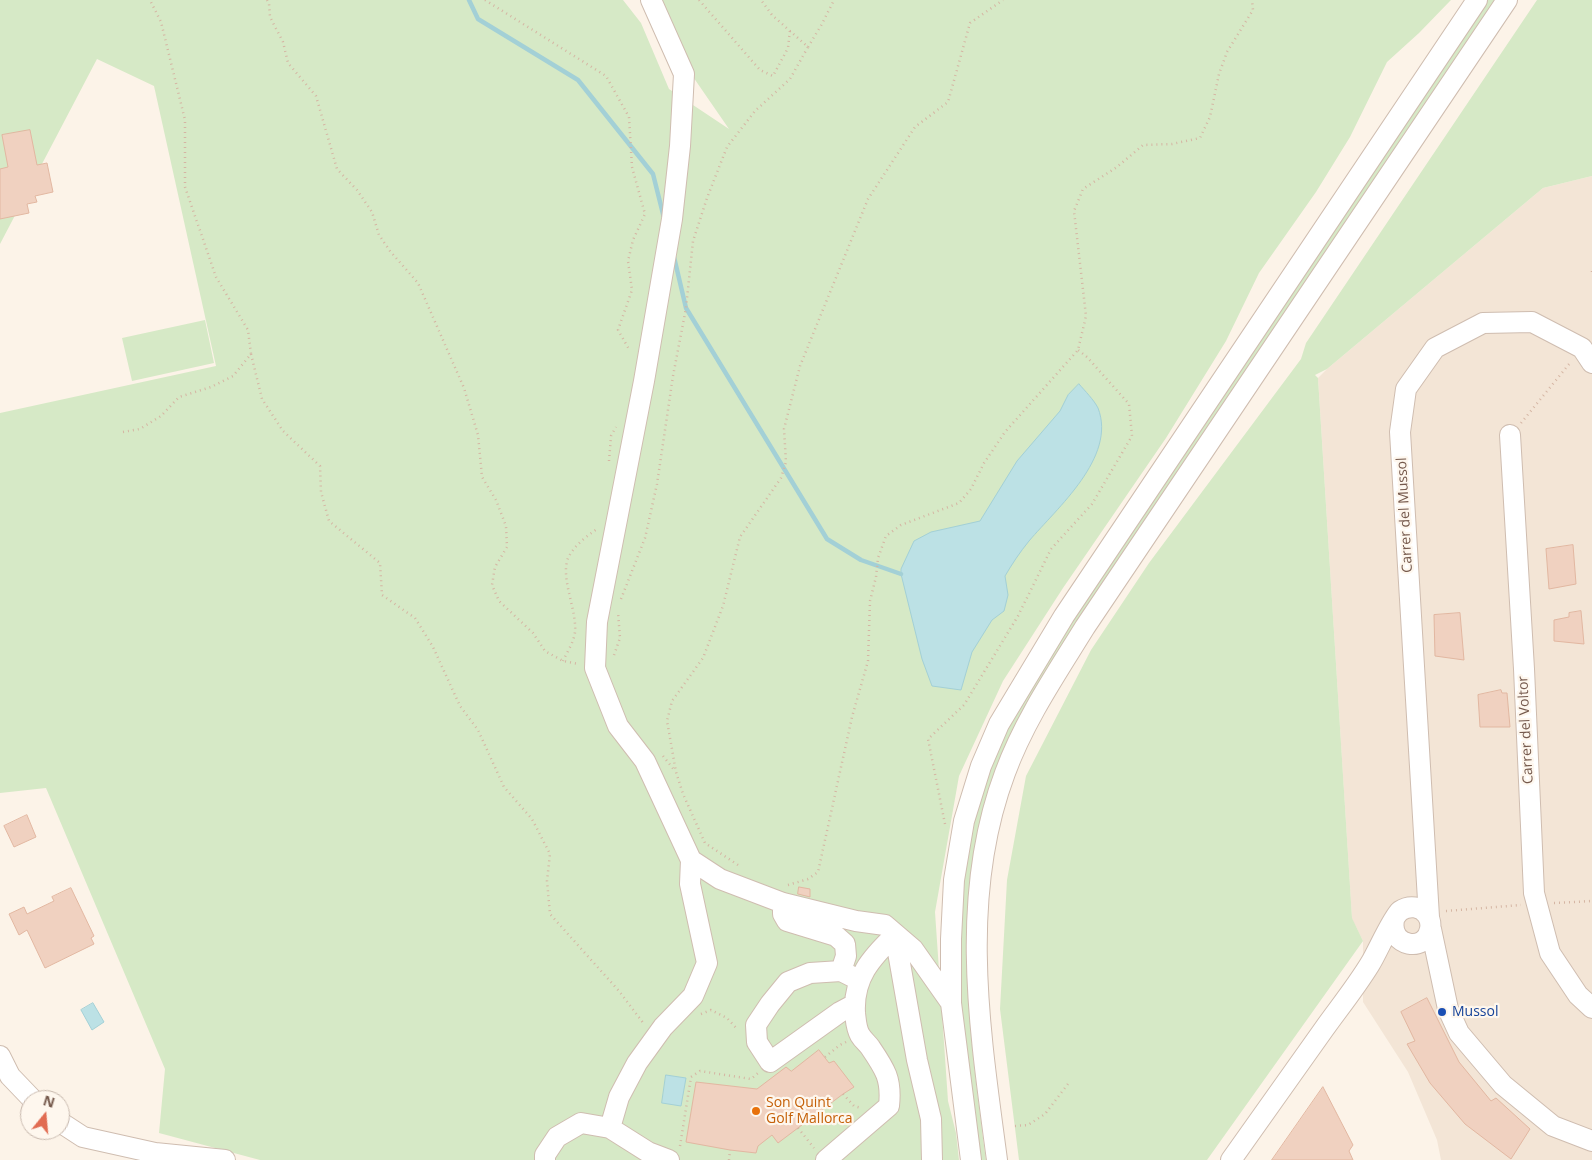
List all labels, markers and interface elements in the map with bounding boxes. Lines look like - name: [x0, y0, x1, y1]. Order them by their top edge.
- street label: Carrer del Mussol: [1394, 457, 1416, 573]
- street label: Carrer del Voltor: [1515, 675, 1537, 785]
- place label: Mussol: [1452, 1004, 1498, 1020]
- marker: Mussol: [1436, 1006, 1448, 1018]
- north arrow: [20, 1090, 70, 1140]
- text: N: [41, 1090, 57, 1112]
- place label: Son Quint Golf Mallorca: [766, 1095, 853, 1128]
- marker: Son Quint Golf Mallorca: [750, 1105, 762, 1117]

